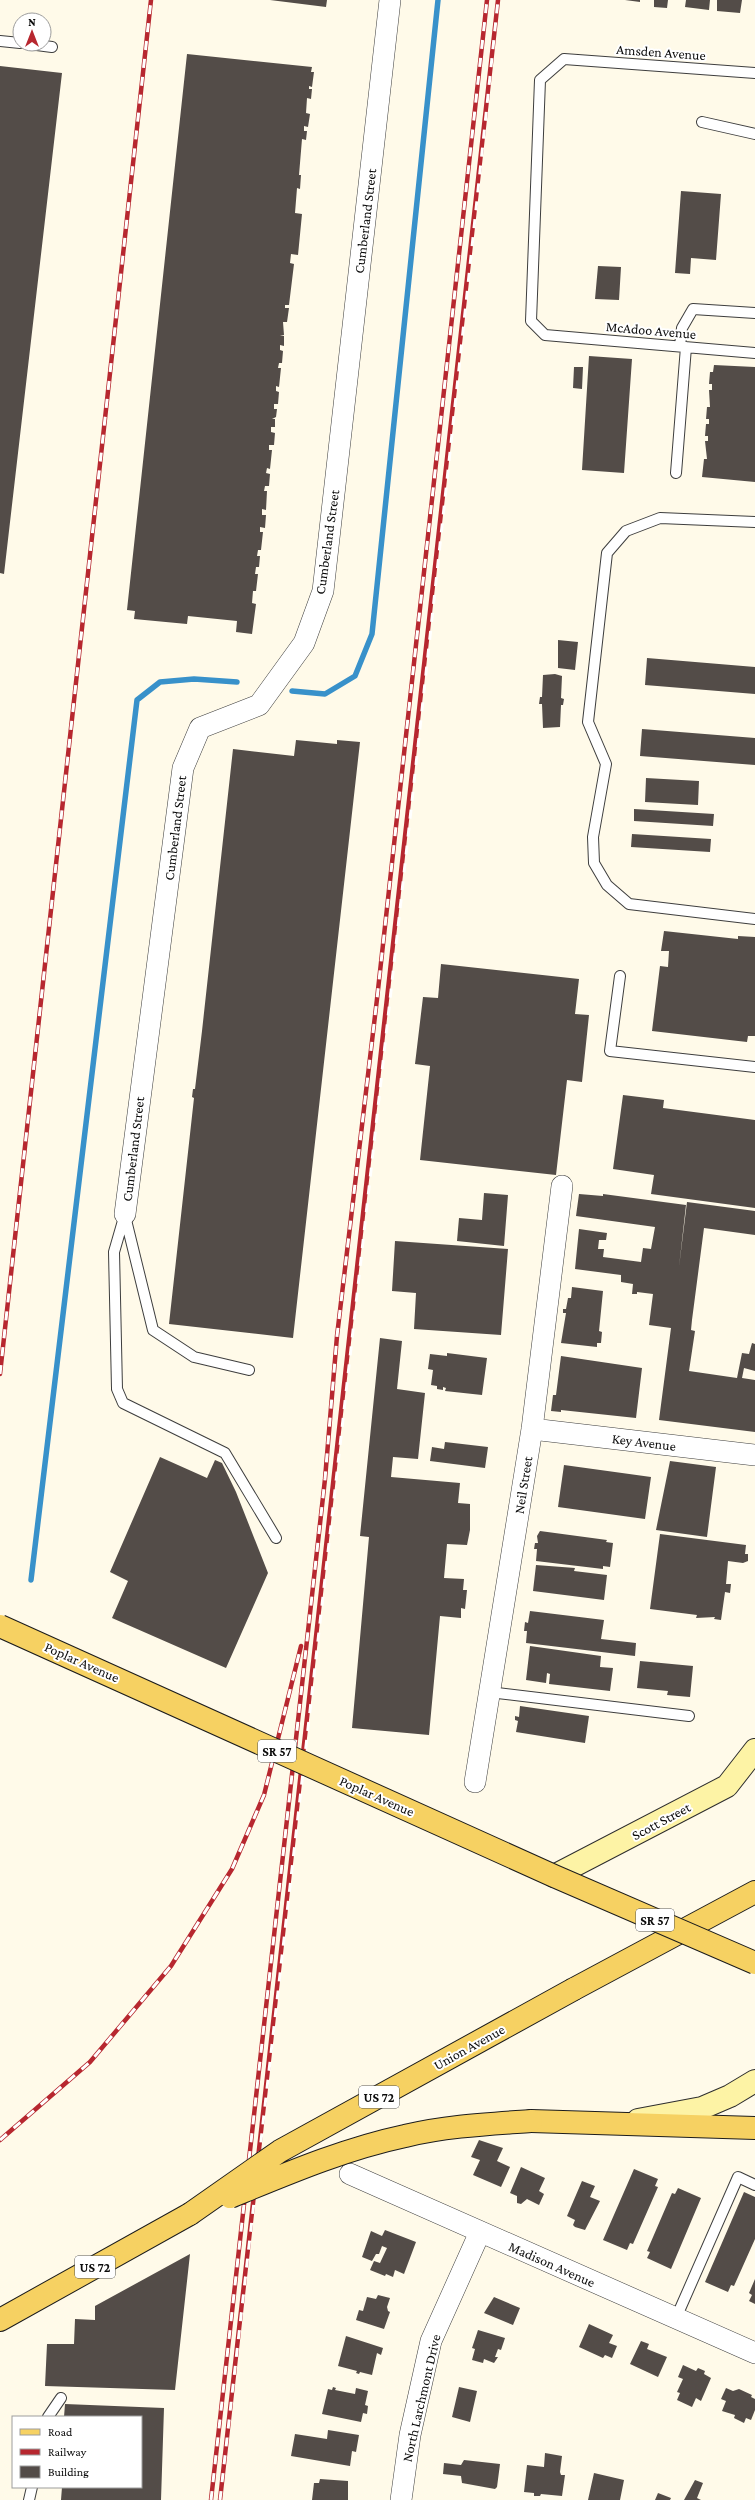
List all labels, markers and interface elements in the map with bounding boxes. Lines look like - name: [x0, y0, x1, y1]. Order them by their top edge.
- north arrow: [12, 12, 52, 52]
- text: N: [28, 16, 36, 28]
- street label: Amsden Avenue: [616, 41, 706, 63]
- street label: Cumberland Street: [351, 167, 379, 274]
- street label: McAdoo Avenue: [605, 318, 697, 342]
- street label: Cumberland Street: [312, 488, 342, 595]
- street label: Cumberland Street: [161, 774, 189, 881]
- street label: Cumberland Street: [119, 1095, 147, 1202]
- street label: Key Avenue: [611, 1430, 677, 1454]
- street label: Neil Street: [511, 1455, 535, 1515]
- street label: Poplar Avenue: [42, 1638, 122, 1686]
- road number: SR 57: [258, 1740, 296, 1762]
- street label: Poplar Avenue: [337, 1772, 417, 1820]
- street label: Scott Street: [629, 1799, 693, 1843]
- road number: SR 57: [636, 1909, 674, 1931]
- street label: Union Avenue: [431, 2021, 507, 2073]
- road number: US 72: [359, 2086, 399, 2108]
- street label: Madison Avenue: [506, 2238, 598, 2290]
- road number: US 72: [75, 2256, 115, 2278]
- street label: North Larchmont Drive: [399, 2333, 443, 2463]
- legend: [12, 2416, 142, 2488]
- text: Road: [48, 2425, 73, 2439]
- text: Railway: [48, 2445, 87, 2459]
- text: Building: [48, 2465, 89, 2479]

